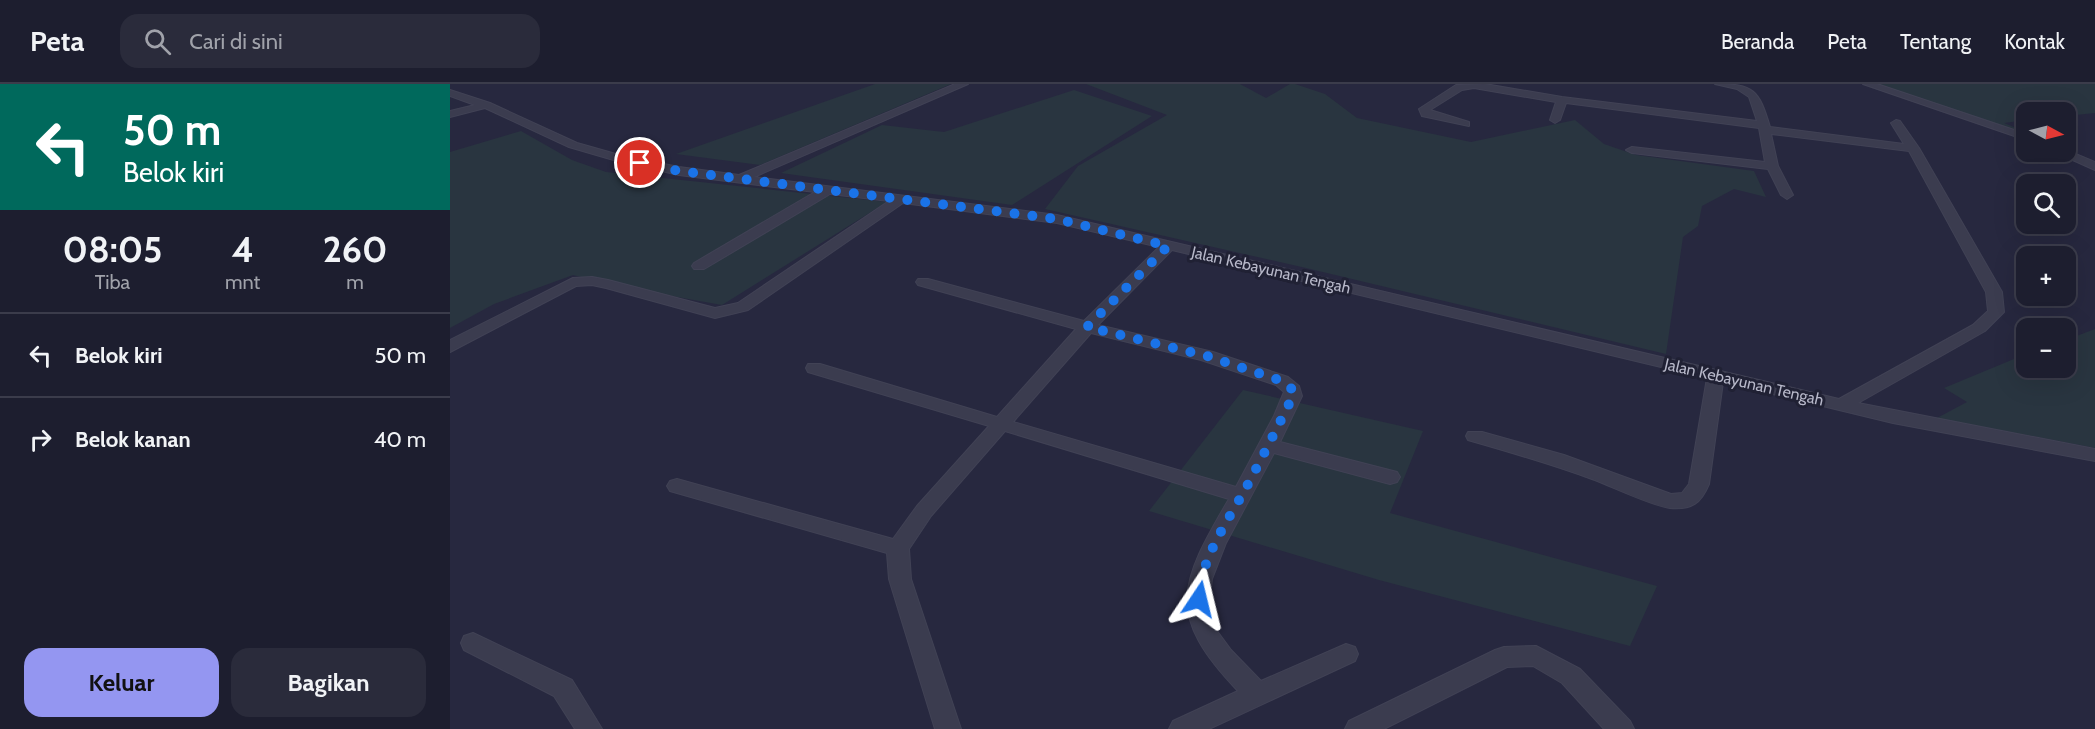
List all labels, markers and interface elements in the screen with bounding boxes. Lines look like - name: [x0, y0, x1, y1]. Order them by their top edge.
- search box: [120, 14, 540, 68]
- text: Peta: [30, 24, 84, 58]
- icon: search: [141, 25, 174, 58]
- text: Cari di sini: [189, 28, 283, 55]
- text: Beranda: [1721, 29, 1794, 54]
- text: Peta: [1827, 29, 1867, 54]
- text: Tentang: [1900, 29, 1971, 54]
- text: Kontak: [2004, 29, 2065, 54]
- north arrow: [2016, 102, 2076, 162]
- map controls: [2016, 102, 2076, 378]
- text: 50 m: [123, 104, 221, 156]
- icon: left: [24, 108, 102, 186]
- pin: [614, 137, 665, 188]
- icon: arrive: [623, 146, 656, 179]
- text: Belok kiri: [123, 156, 224, 189]
- button: search: [2016, 174, 2076, 234]
- text: 08:05: [63, 227, 162, 271]
- text: 4: [231, 227, 254, 271]
- text: 260: [323, 227, 387, 271]
- street label: Jalan Kebayunan Tengah: [1189, 242, 1353, 298]
- button: +: [2016, 246, 2076, 306]
- text: Tiba: [95, 270, 130, 294]
- text: mnt: [225, 270, 260, 294]
- text: m: [346, 270, 364, 294]
- button: −: [2016, 318, 2076, 378]
- icon: left: [24, 339, 57, 372]
- text: Belok kiri: [75, 342, 162, 369]
- text: 50 m: [374, 342, 426, 369]
- street label: Jalan Kebayunan Tengah: [1662, 354, 1826, 410]
- icon: right: [24, 423, 57, 456]
- text: Belok kanan: [75, 426, 191, 453]
- text: 40 m: [374, 426, 426, 453]
- position arrow: [1167, 567, 1231, 631]
- button: Keluar: [24, 648, 219, 717]
- button: Bagikan: [231, 648, 426, 717]

